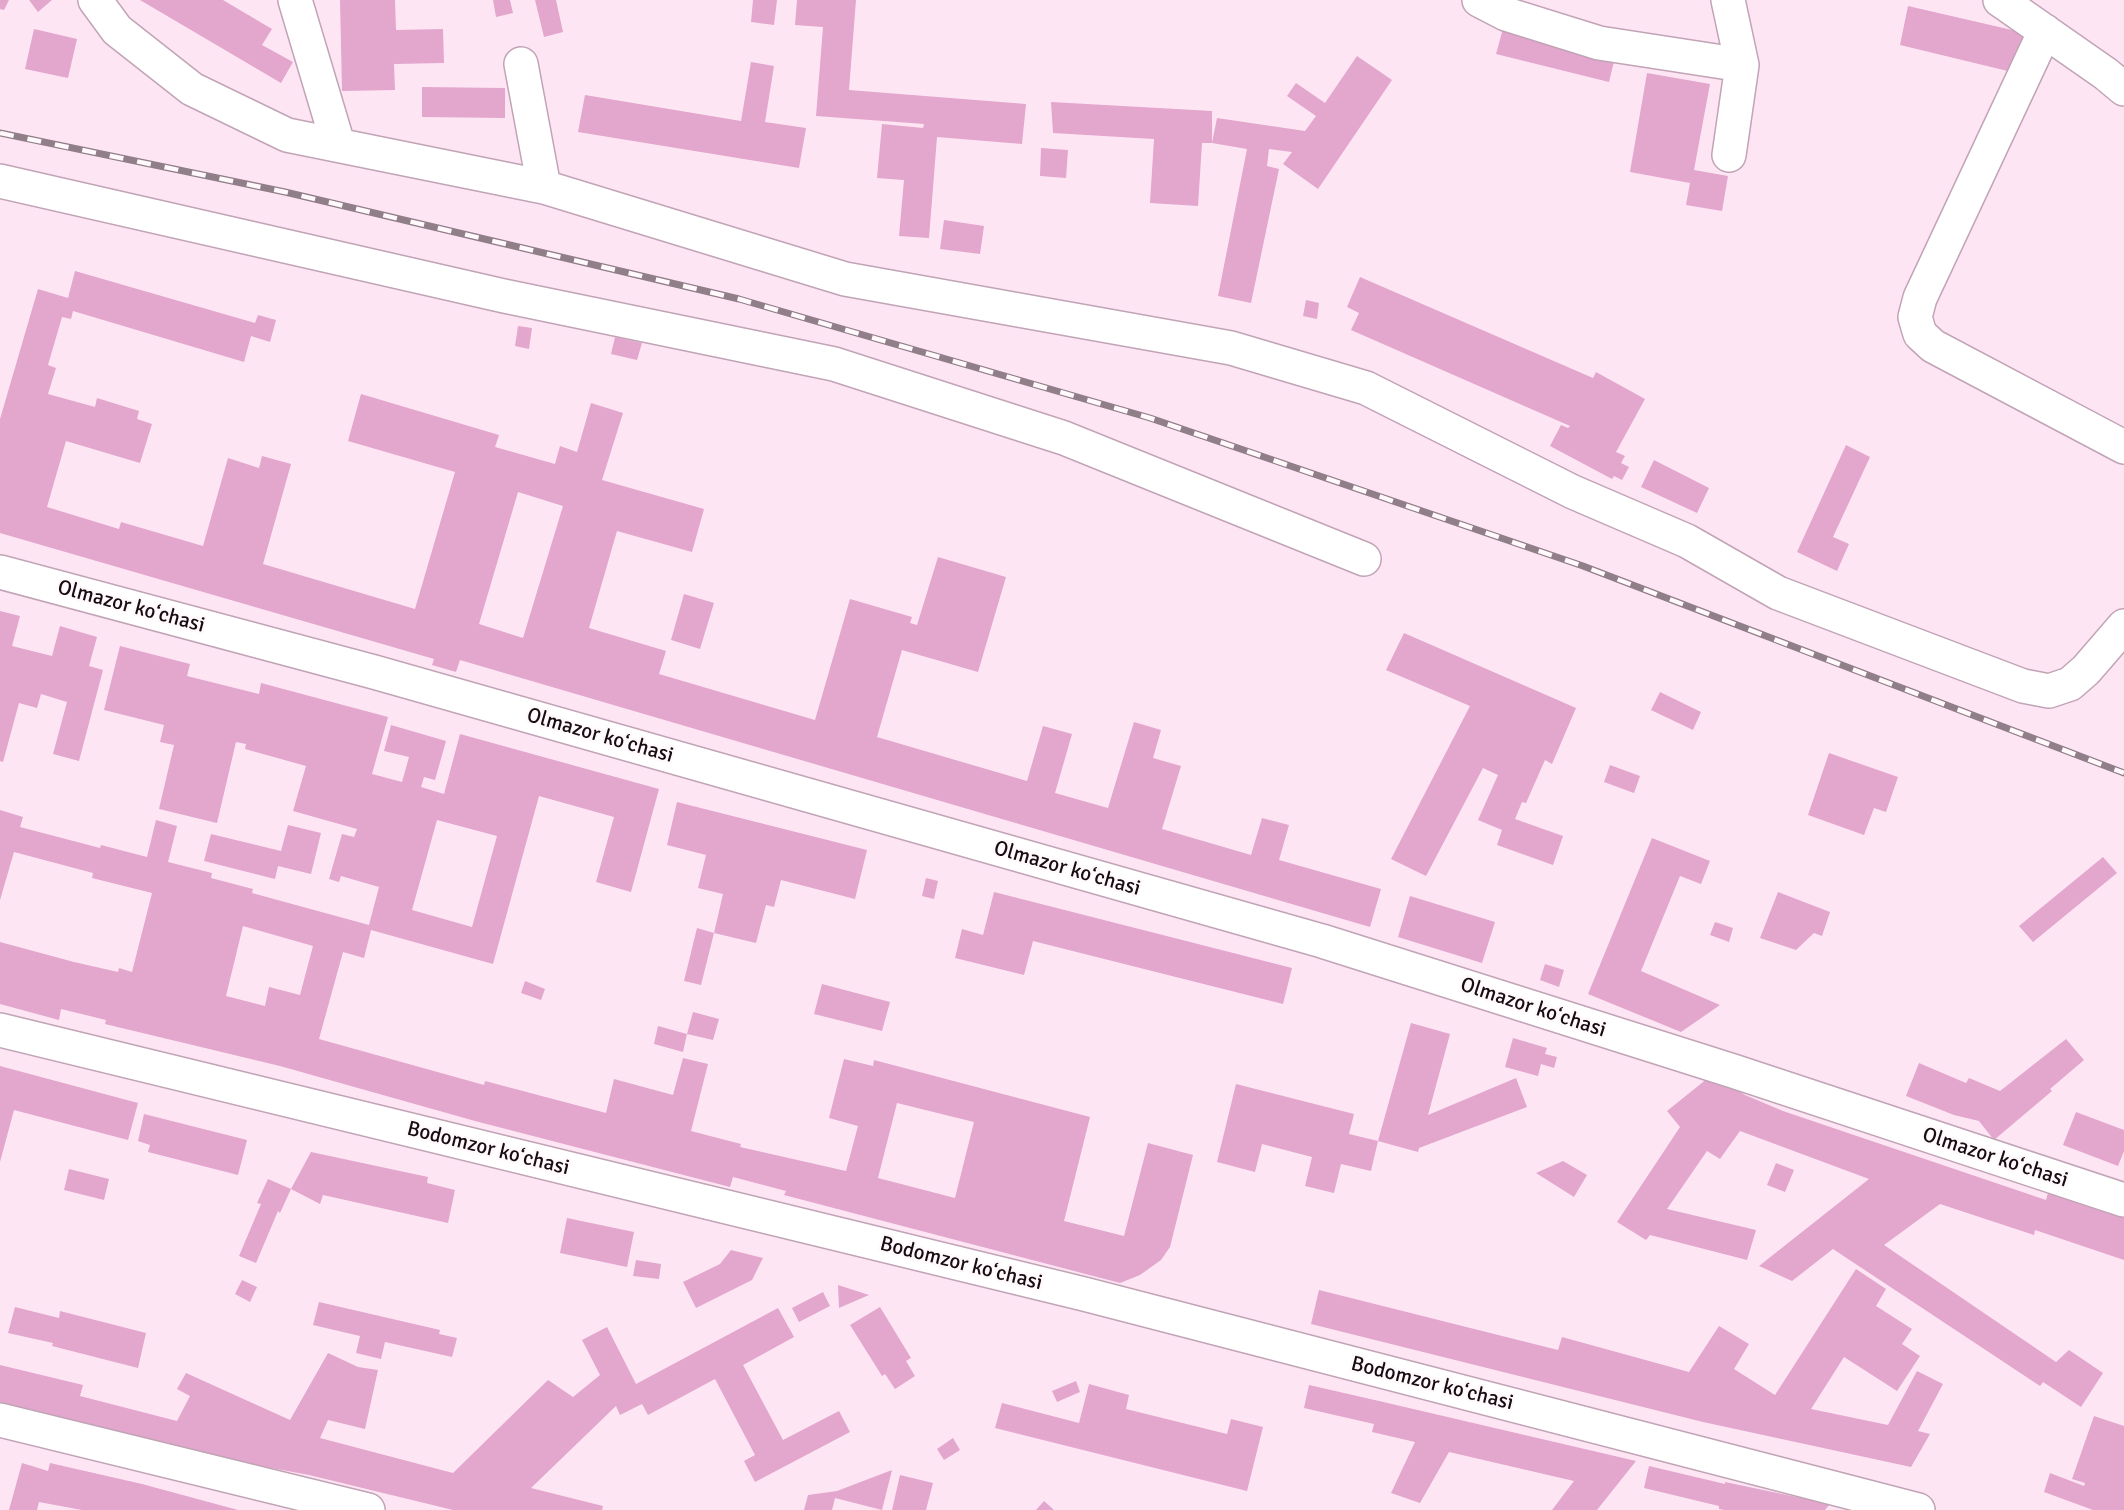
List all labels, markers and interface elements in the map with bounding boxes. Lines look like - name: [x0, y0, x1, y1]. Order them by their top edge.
- street label: Olmazor koʻchasi: [55, 575, 207, 639]
- street label: Olmazor koʻchasi: [524, 703, 676, 769]
- street label: Olmazor koʻchasi: [991, 836, 1143, 902]
- street label: Olmazor koʻchasi: [1457, 973, 1609, 1043]
- street label: Bodomzor koʻchasi: [404, 1117, 572, 1181]
- street label: Olmazor koʻchasi: [1919, 1123, 2071, 1193]
- street label: Bodomzor koʻchasi: [877, 1232, 1045, 1296]
- street label: Bodomzor koʻchasi: [1348, 1352, 1516, 1416]

